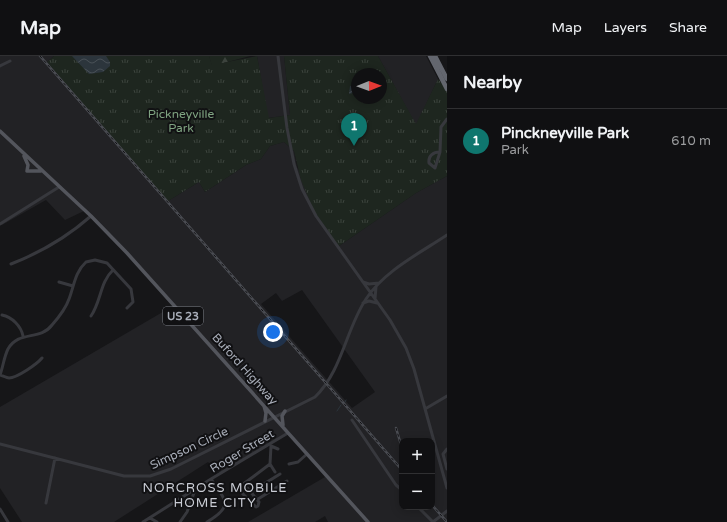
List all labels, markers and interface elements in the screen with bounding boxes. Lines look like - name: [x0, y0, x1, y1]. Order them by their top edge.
- text: Map: [20, 17, 61, 39]
- text: Map: [552, 19, 582, 36]
- text: Layers: [604, 19, 647, 36]
- text: Share: [669, 19, 707, 36]
- north arrow: [351, 68, 387, 104]
- text: Nearby: [463, 72, 522, 93]
- park label: Pickneyville Park: [148, 107, 214, 135]
- pin: 1: [341, 113, 367, 146]
- text: Pinckneyville Park: [501, 124, 629, 142]
- text: 1: [472, 133, 480, 149]
- text: 610 m: [671, 133, 711, 149]
- text: Park: [501, 142, 529, 158]
- road number: US 23: [163, 307, 203, 325]
- your location: [263, 322, 283, 342]
- street label: Buford Highway: [209, 330, 281, 408]
- street label: Simpson Circle: [148, 424, 230, 472]
- street label: Roger Street: [207, 426, 277, 476]
- map controls: [399, 438, 435, 510]
- button: +: [399, 438, 435, 474]
- button: −: [399, 474, 435, 510]
- district label: NORCROSS MOBILE HOME CITY: [142, 480, 288, 511]

